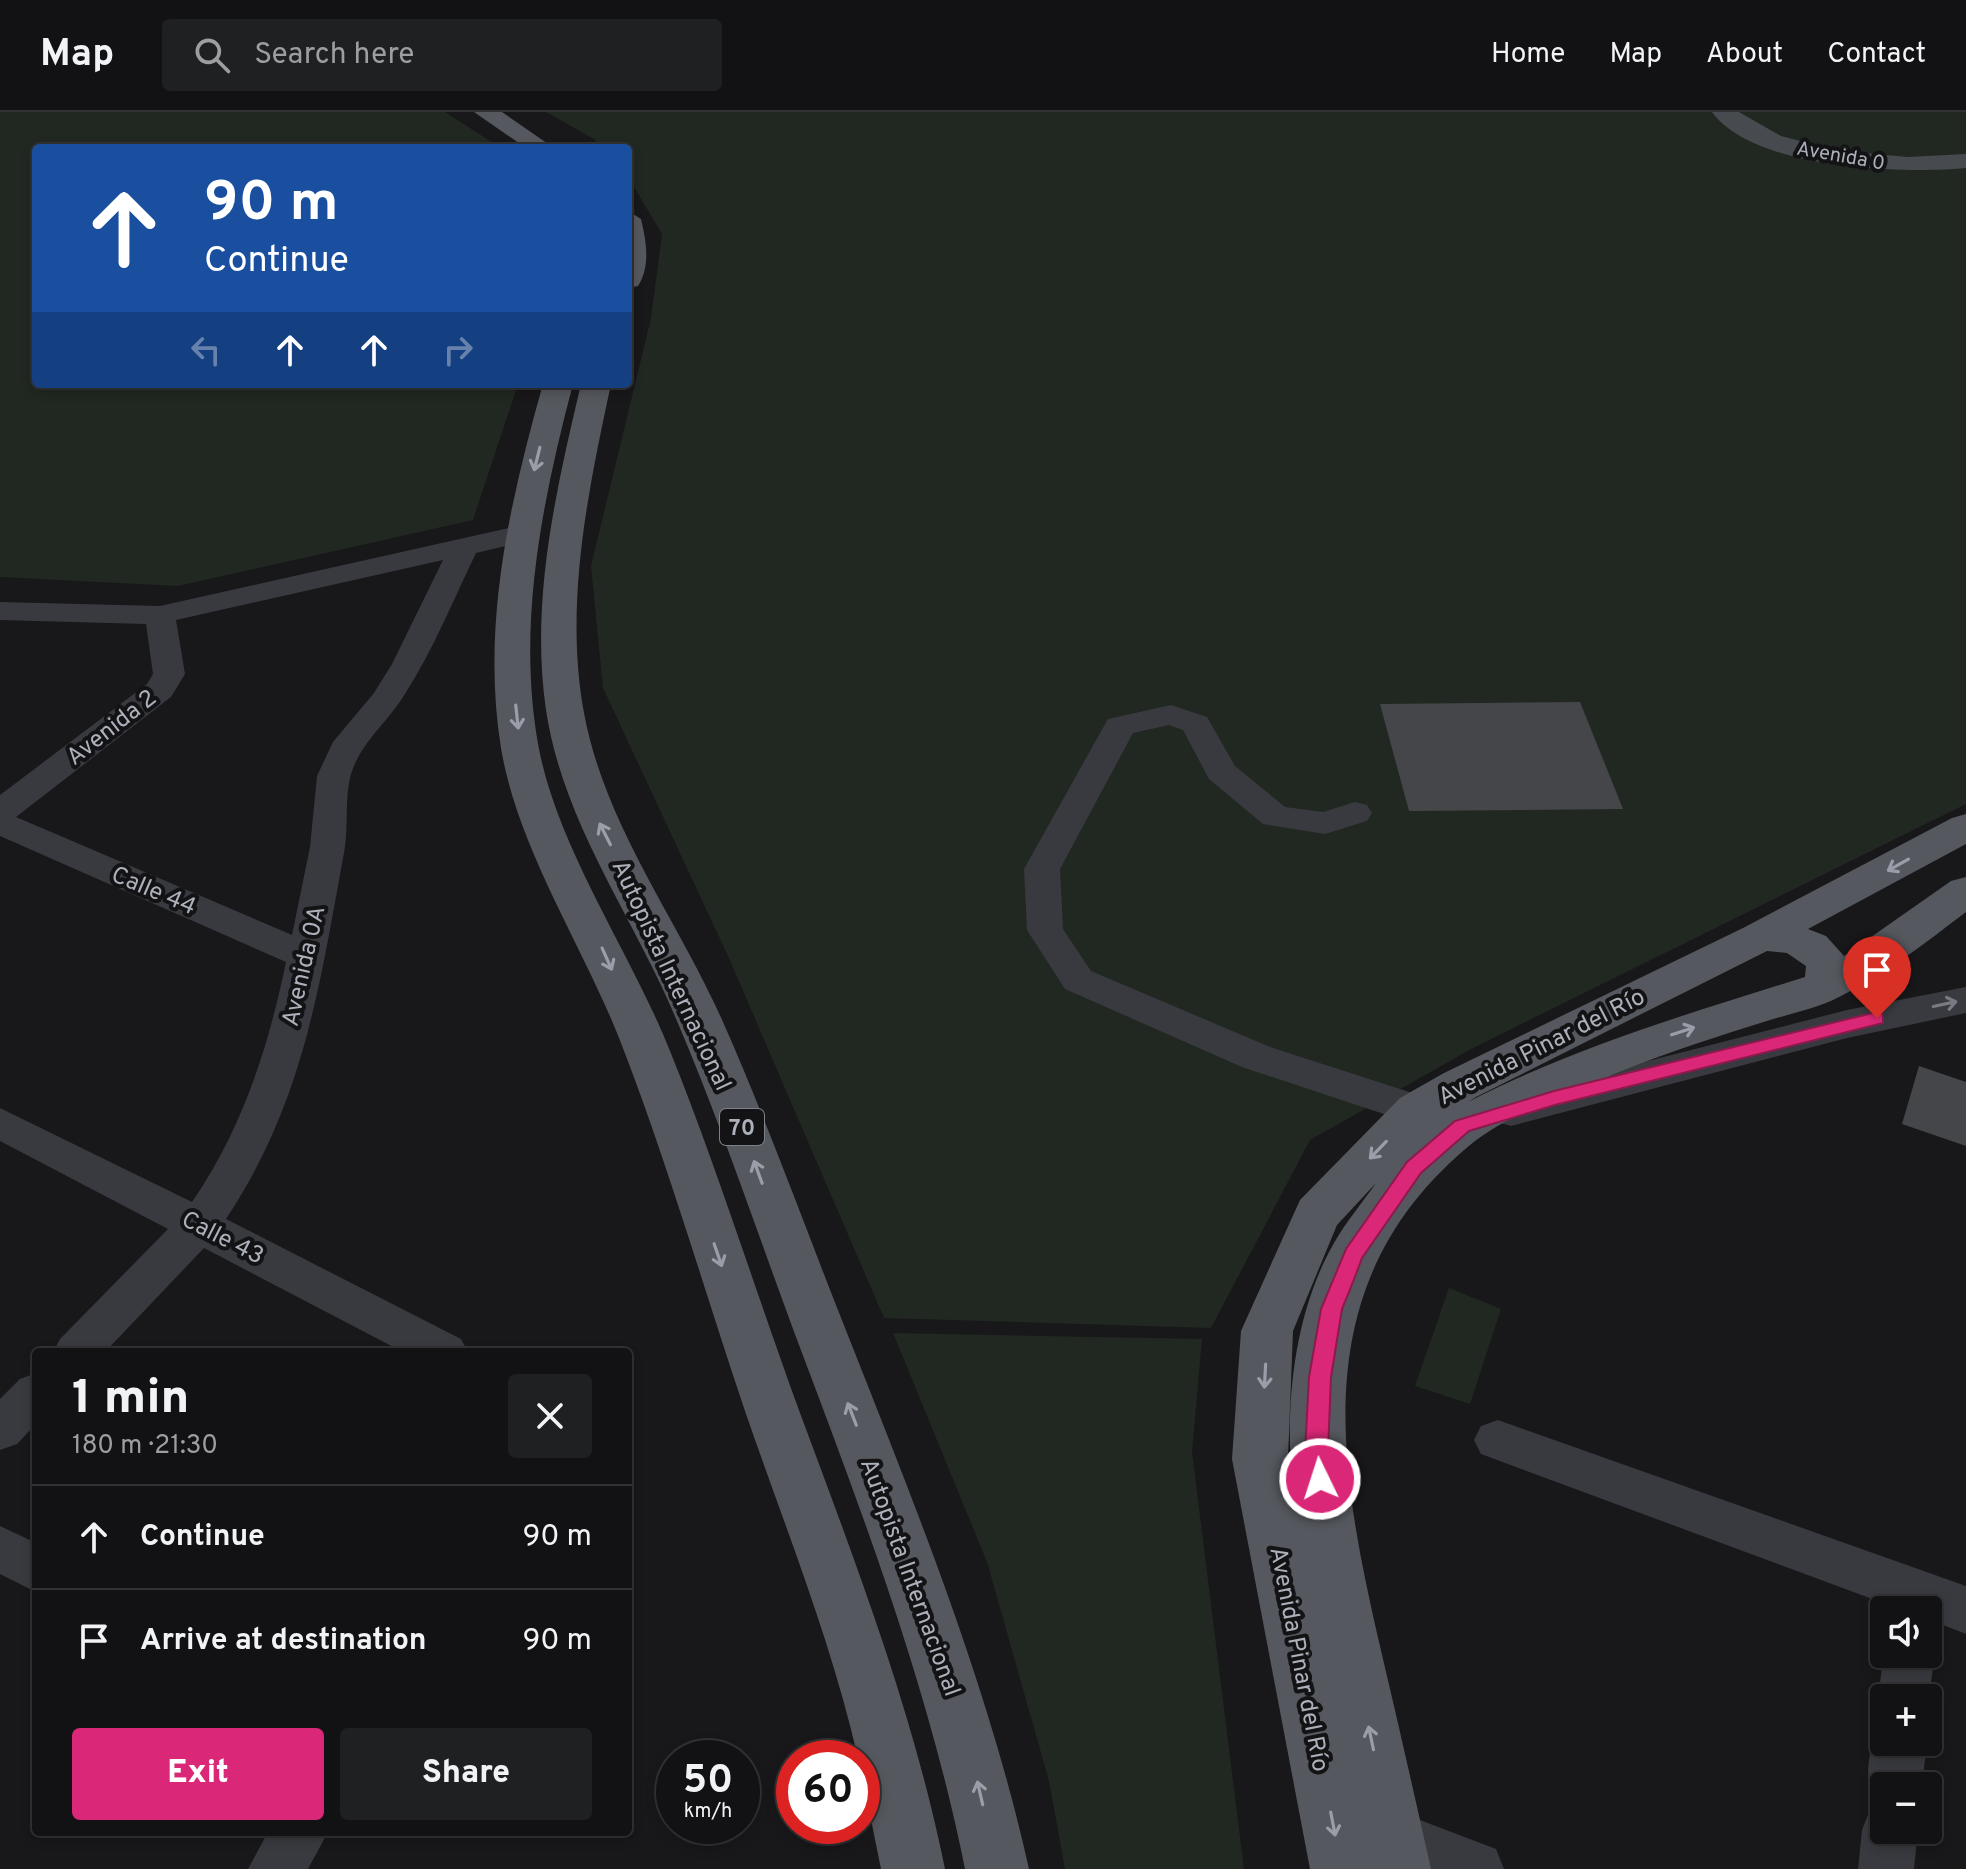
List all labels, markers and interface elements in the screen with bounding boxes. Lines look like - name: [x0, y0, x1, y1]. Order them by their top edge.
- search box: [162, 19, 722, 91]
- text: Map: [40, 31, 114, 80]
- icon: search: [190, 33, 234, 77]
- text: Search here: [254, 37, 414, 74]
- text: Home: [1491, 37, 1565, 73]
- text: Map: [1609, 37, 1662, 73]
- text: About: [1706, 37, 1783, 73]
- text: Contact: [1827, 37, 1926, 73]
- street label: Avenida 0: [1794, 136, 1887, 178]
- text: 90 m: [204, 170, 339, 240]
- icon: ahead: [72, 176, 176, 280]
- text: Continue: [204, 239, 349, 285]
- icon: left: [184, 328, 228, 372]
- icon: ahead: [268, 328, 312, 372]
- icon: ahead: [352, 328, 396, 372]
- icon: right: [436, 328, 480, 372]
- one-way arrow: [529, 446, 544, 472]
- street label: Avenida 2: [61, 684, 163, 773]
- one-way arrow: [509, 703, 524, 730]
- one-way arrow: [596, 822, 612, 846]
- street label: Autopista Internacional: [604, 856, 737, 1096]
- one-way arrow: [1886, 857, 1910, 873]
- street label: Calle 44: [106, 861, 200, 923]
- street label: Avenida 0A: [277, 903, 333, 1030]
- pin: [1843, 936, 1911, 1018]
- one-way arrow: [601, 946, 616, 971]
- icon: arrive: [1855, 948, 1899, 992]
- street label: Avenida Pinar del Río: [1433, 983, 1650, 1113]
- one-way arrow: [1931, 996, 1957, 1011]
- one-way arrow: [1670, 1023, 1695, 1038]
- road number: 70: [720, 1109, 764, 1145]
- one-way arrow: [1369, 1140, 1388, 1159]
- one-way arrow: [750, 1160, 765, 1185]
- street label: Calle 43: [176, 1205, 268, 1272]
- one-way arrow: [711, 1241, 726, 1267]
- one-way arrow: [1257, 1362, 1272, 1389]
- text: 1 min: [72, 1370, 189, 1430]
- button: close: [508, 1374, 592, 1458]
- one-way arrow: [844, 1402, 858, 1427]
- text: 180 m · 21:30: [72, 1430, 218, 1463]
- position arrow: [1278, 1437, 1362, 1521]
- street label: Autopista Internacional: [852, 1455, 966, 1701]
- icon: ahead: [72, 1515, 116, 1559]
- text: Continue: [140, 1519, 265, 1556]
- text: 90 m: [523, 1519, 592, 1556]
- street label: Avenida Pinar del Río: [1262, 1544, 1335, 1774]
- map controls: [1870, 1596, 1942, 1844]
- button: sound: [1870, 1596, 1942, 1668]
- icon: arrive: [72, 1619, 116, 1663]
- text: Arrive at destination: [140, 1623, 426, 1660]
- text: 90 m: [523, 1623, 592, 1660]
- button: +: [1870, 1684, 1942, 1756]
- one-way arrow: [1363, 1726, 1378, 1751]
- button: Exit: [72, 1728, 324, 1820]
- button: Share: [340, 1728, 592, 1820]
- speed limit sign: 60: [776, 1740, 880, 1844]
- text: 50: [683, 1757, 733, 1807]
- button: −: [1870, 1772, 1942, 1844]
- one-way arrow: [972, 1780, 987, 1806]
- text: km/h: [684, 1799, 732, 1825]
- one-way arrow: [1326, 1811, 1341, 1836]

